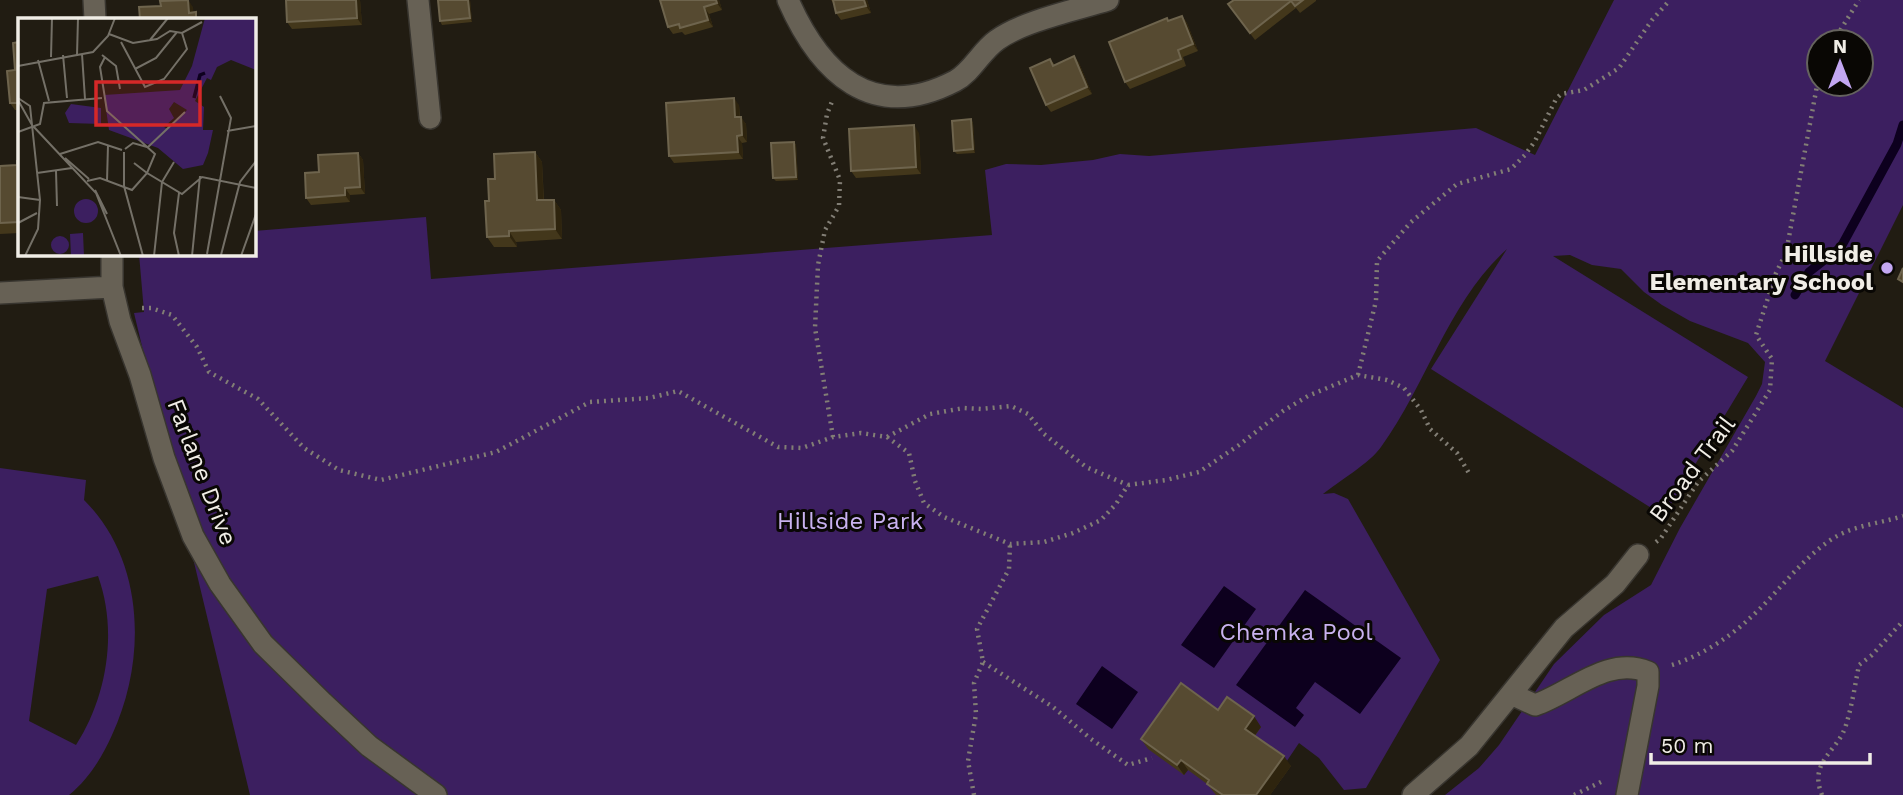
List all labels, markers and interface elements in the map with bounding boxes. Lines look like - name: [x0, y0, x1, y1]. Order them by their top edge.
- inset map: [18, 18, 256, 256]
- north arrow: [1805, 28, 1875, 98]
- text: N: [1833, 35, 1847, 58]
- place label: Hillside Elementary School: [1649, 240, 1873, 296]
- marker: Hillside Elementary School: [1879, 260, 1895, 276]
- street label: Farlane Drive: [161, 395, 243, 549]
- street label: Broad Trail: [1643, 410, 1741, 527]
- park label: Hillside Park: [777, 507, 924, 535]
- park label: Chemka Pool: [1219, 618, 1373, 646]
- scale bar: [1651, 722, 1870, 766]
- text: 50 m: [1661, 733, 1713, 758]

